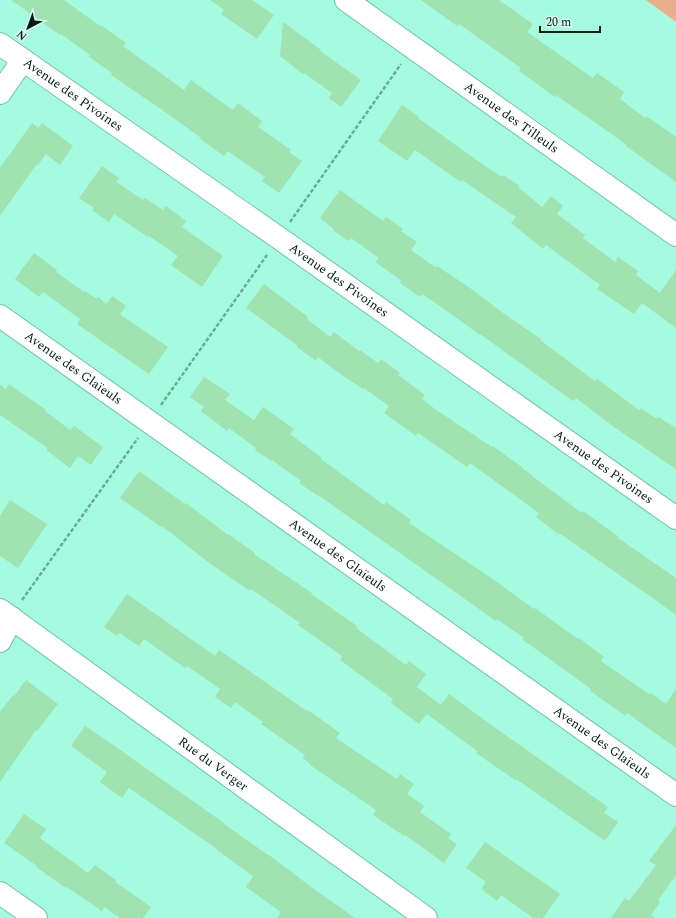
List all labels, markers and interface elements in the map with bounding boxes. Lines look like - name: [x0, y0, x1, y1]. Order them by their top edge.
- north arrow: [8, 8, 48, 48]
- scale bar: [540, 8, 600, 34]
- text: 20 m: [546, 13, 571, 32]
- text: N: [13, 26, 31, 45]
- street label: Avenue des Pivoines: [19, 53, 127, 137]
- street label: Avenue des Tilleuls: [460, 77, 563, 158]
- street label: Avenue des Pivoines: [285, 238, 393, 322]
- street label: Avenue des Glaïeuls: [20, 326, 127, 410]
- street label: Avenue des Pivoines: [550, 425, 658, 509]
- street label: Avenue des Glaïeuls: [285, 514, 391, 597]
- street label: Avenue des Glaïeuls: [549, 701, 655, 784]
- street label: Rue du Verger: [174, 732, 252, 796]

